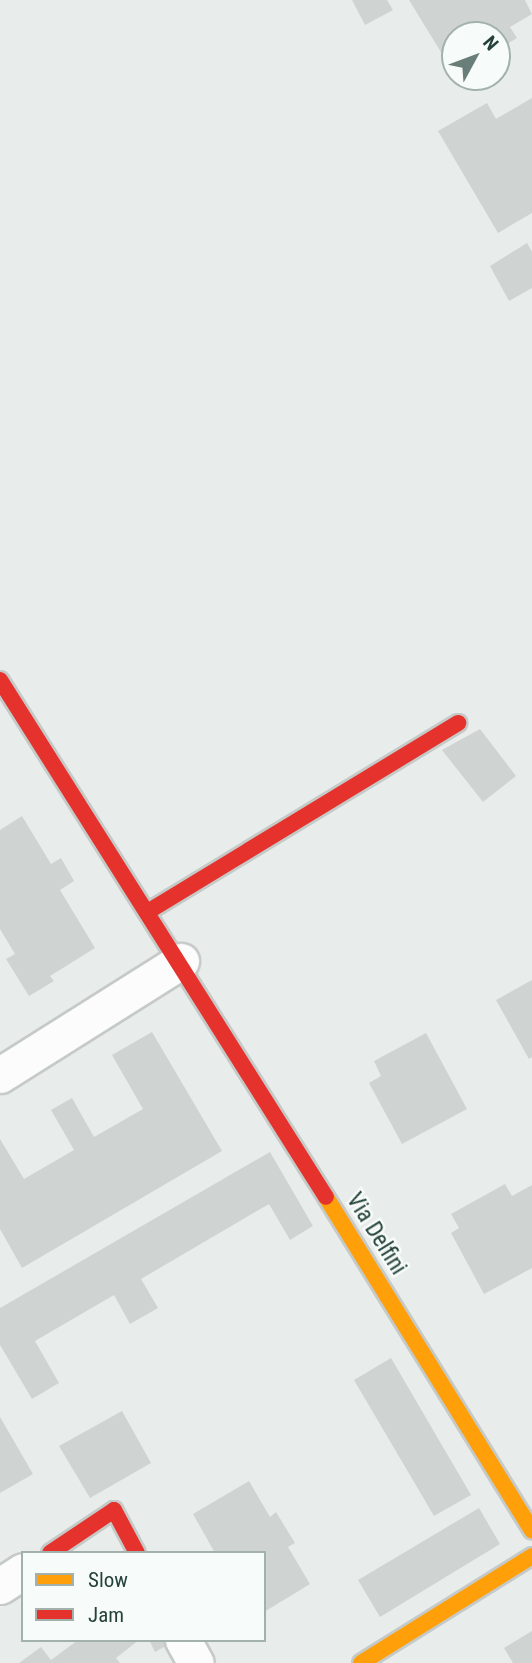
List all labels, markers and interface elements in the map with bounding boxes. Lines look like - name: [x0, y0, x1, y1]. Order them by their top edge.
- north arrow: [441, 21, 511, 91]
- text: N: [478, 31, 503, 55]
- street label: Via Delfini: [340, 1188, 412, 1280]
- legend: [21, 1551, 266, 1642]
- text: Slow: [88, 1568, 128, 1592]
- text: Jam: [88, 1603, 124, 1627]

